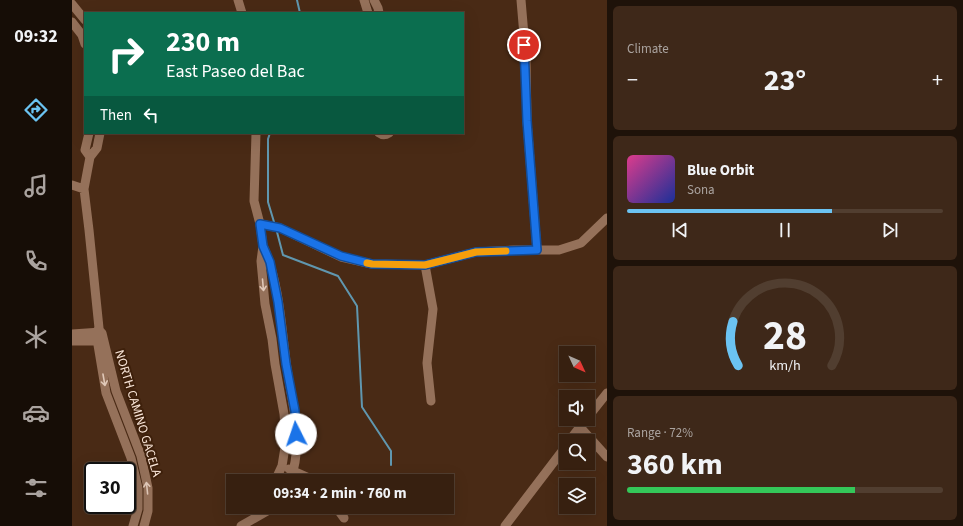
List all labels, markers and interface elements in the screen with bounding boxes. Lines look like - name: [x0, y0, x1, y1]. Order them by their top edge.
- text: 230 m: [166, 22, 240, 62]
- text: 09:32: [14, 24, 58, 49]
- icon: right: [100, 28, 152, 80]
- pin: [507, 28, 541, 62]
- icon: arrive: [513, 34, 535, 56]
- text: Climate: [627, 40, 669, 58]
- text: East Paseo del Bac: [166, 59, 305, 84]
- text: 23°: [764, 59, 806, 102]
- text: −: [627, 64, 638, 96]
- text: +: [932, 64, 943, 96]
- icon: directions: [22, 96, 50, 124]
- icon: left: [140, 104, 162, 126]
- text: Then: [100, 105, 132, 126]
- text: Blue Orbit: [687, 160, 754, 181]
- icon: music: [22, 172, 50, 200]
- text: Sona: [687, 181, 715, 199]
- icon: previous: [669, 219, 691, 241]
- icon: pause: [774, 219, 796, 241]
- icon: next: [879, 219, 901, 241]
- icon: phone: [22, 247, 50, 275]
- one-way arrow: [260, 278, 267, 291]
- text: 28: [763, 306, 807, 366]
- icon: climate: [22, 323, 50, 351]
- north arrow: [559, 346, 595, 382]
- map controls: [559, 346, 595, 514]
- street label: NORTH CAMINO GACELA: [110, 348, 166, 480]
- text: km/h: [769, 355, 801, 376]
- one-way arrow: [100, 373, 108, 386]
- button: sound: [559, 390, 595, 426]
- icon: car: [22, 399, 50, 427]
- position arrow: [275, 413, 317, 455]
- text: Range · 72%: [627, 424, 693, 442]
- button: search: [559, 434, 595, 470]
- text: 360 km: [627, 443, 723, 486]
- speed limit sign: 30: [84, 462, 136, 514]
- icon: filters: [22, 474, 50, 502]
- button: layers: [559, 478, 595, 514]
- one-way arrow: [143, 482, 151, 495]
- text: 09:34 · 2 min · 760 m: [273, 483, 407, 504]

